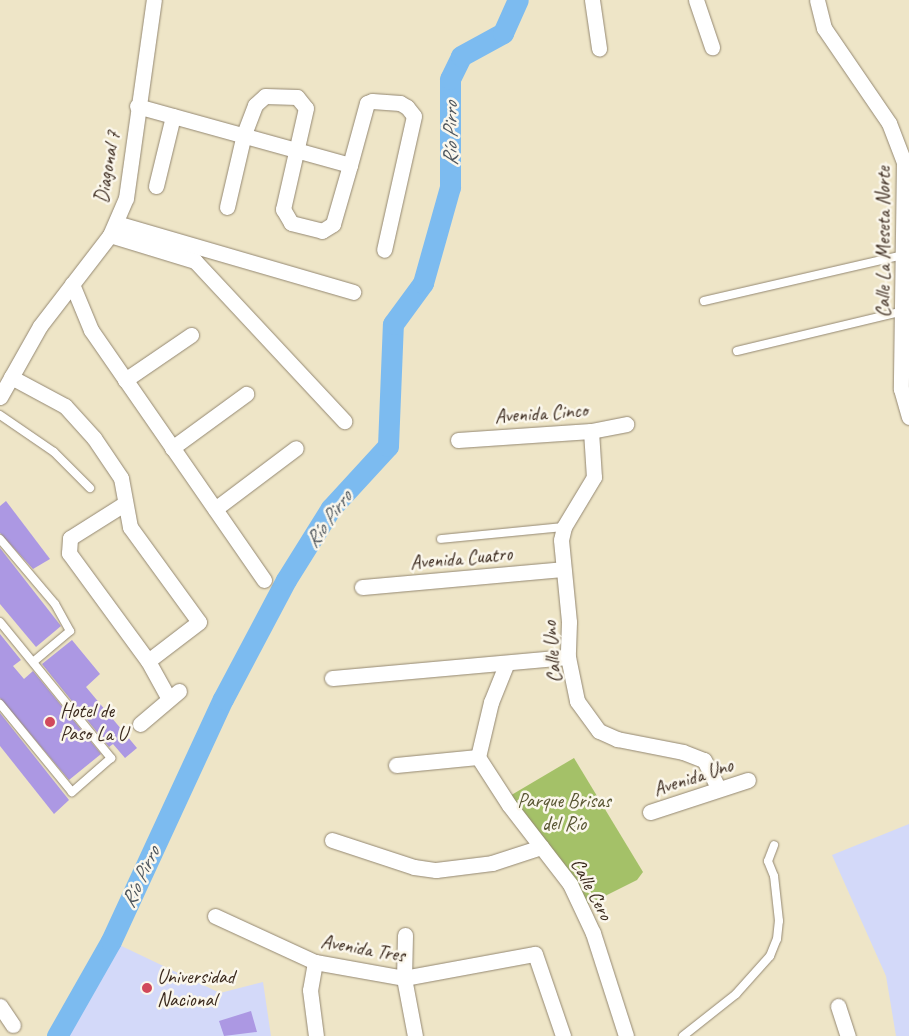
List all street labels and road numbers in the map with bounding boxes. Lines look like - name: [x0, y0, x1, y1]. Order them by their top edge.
- street label: Diagonal 7: [89, 129, 125, 205]
- street label: Calle La Meseta Norte: [871, 166, 895, 318]
- street label: Avenida Cinco: [494, 398, 588, 428]
- street label: Avenida Cuatro: [409, 542, 513, 574]
- street label: Calle Uno: [537, 620, 567, 684]
- street label: Avenida Uno: [650, 753, 736, 801]
- street label: Calle Cero: [566, 854, 618, 924]
- street label: Avenida Tres: [319, 929, 407, 967]

